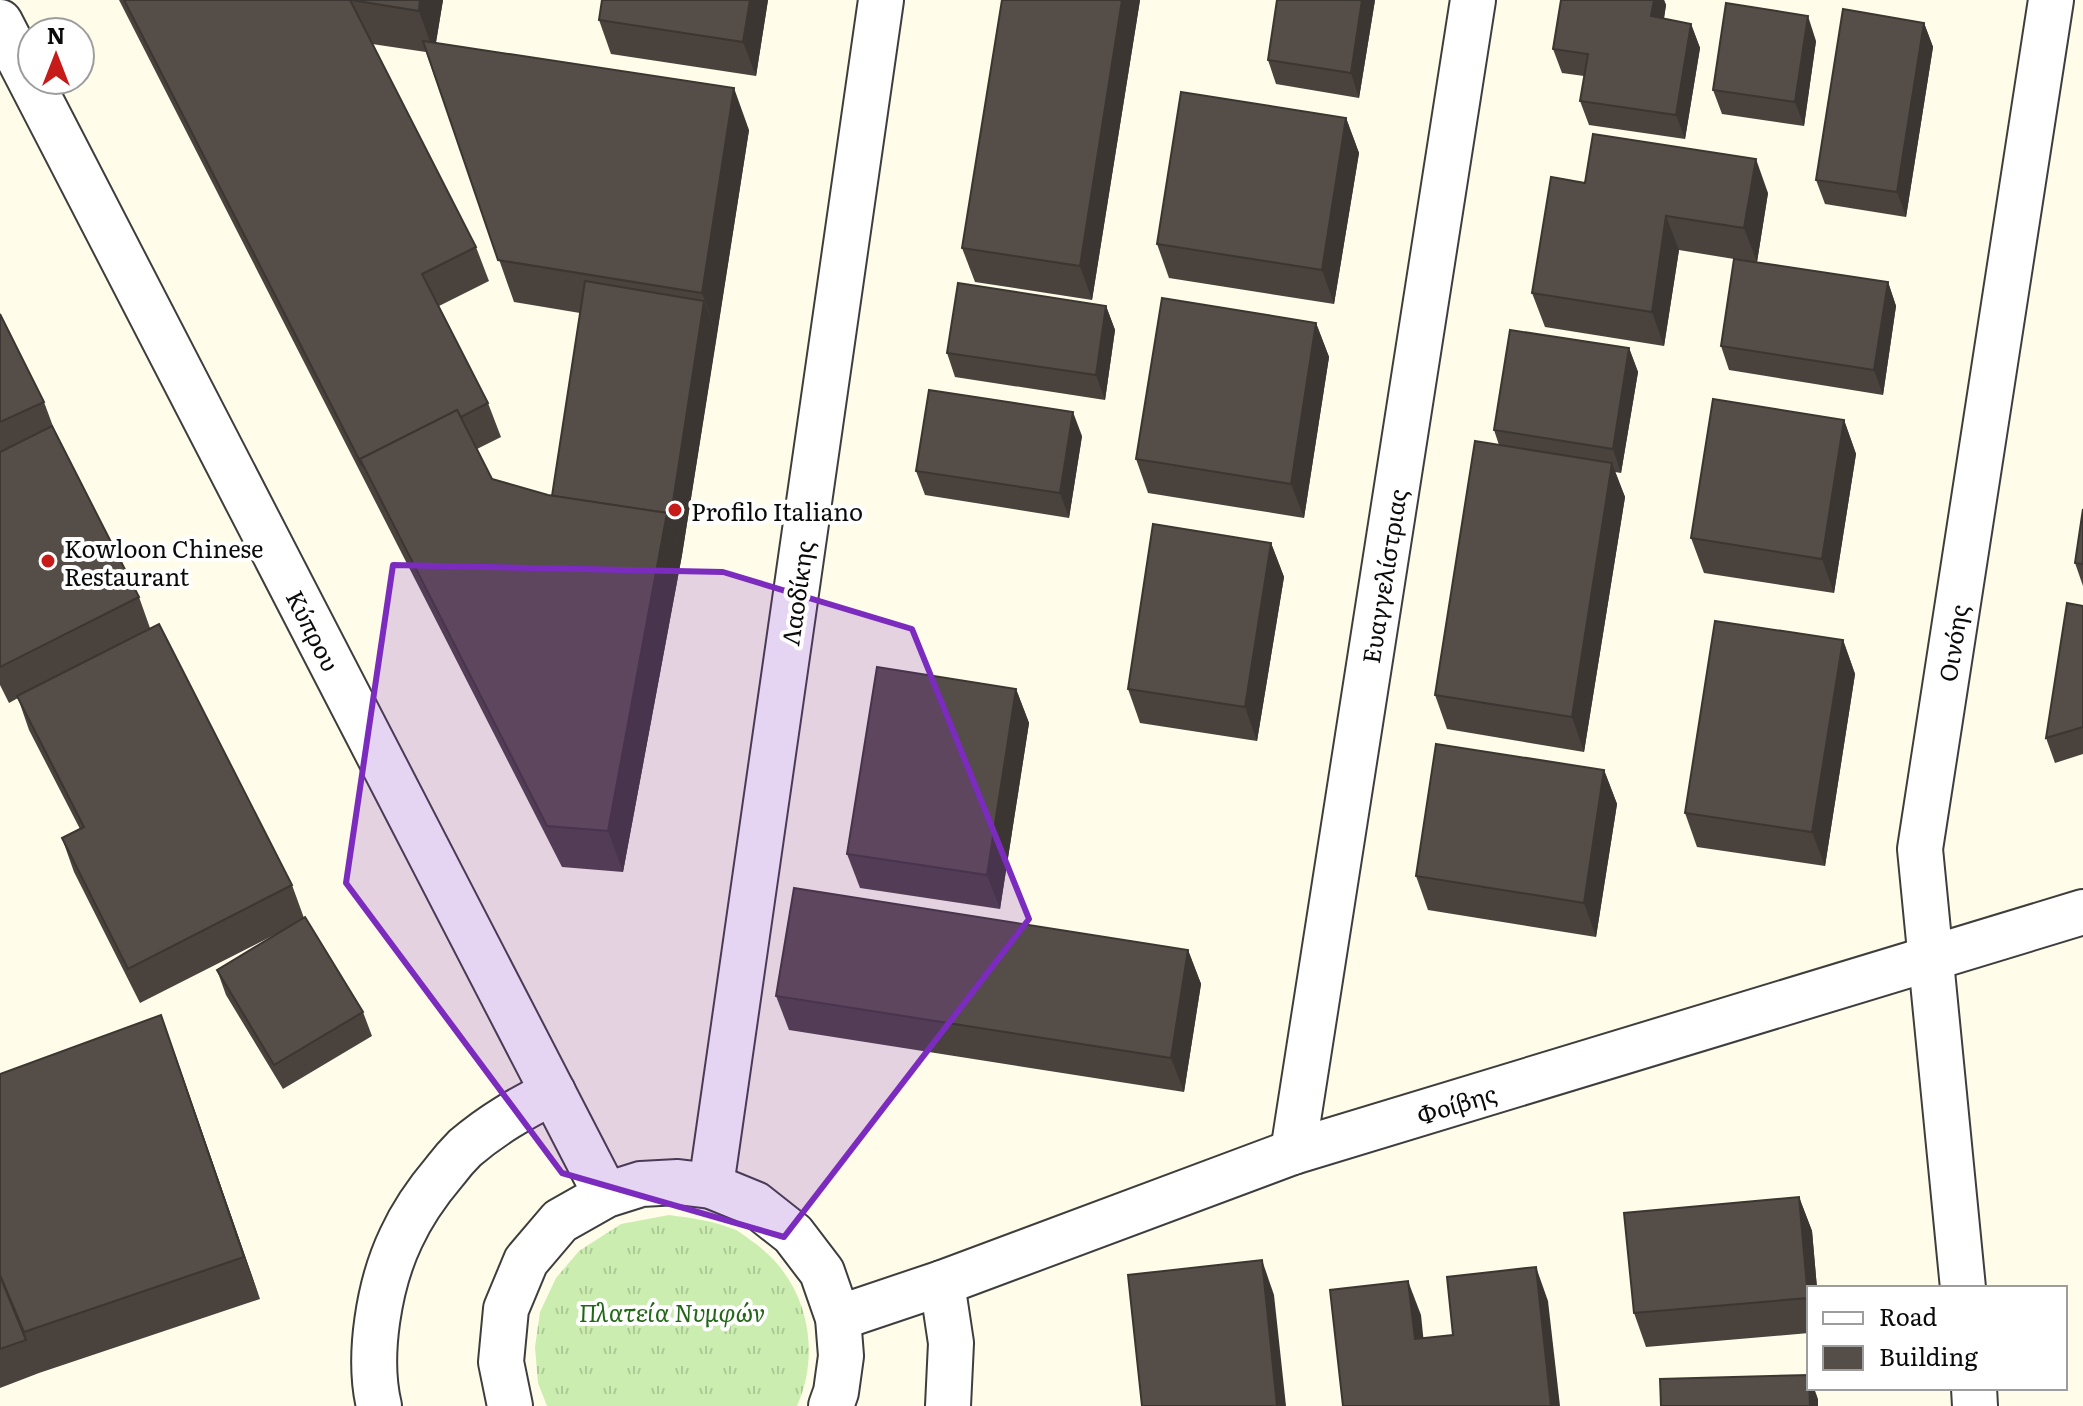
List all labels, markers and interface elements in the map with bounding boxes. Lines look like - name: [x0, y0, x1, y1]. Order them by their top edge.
- north arrow: [16, 16, 96, 96]
- text: N: [47, 18, 65, 51]
- street label: Ευαγγελίστριας: [1352, 486, 1414, 666]
- place label: Profilo Italiano: [691, 493, 863, 528]
- marker: Profilo Italiano: [666, 501, 684, 519]
- place label: Kowloon Chinese Restaurant: [64, 530, 264, 593]
- street label: Λαοδίκης: [771, 538, 821, 648]
- marker: Kowloon Chinese Restaurant: [39, 552, 57, 570]
- street label: Κύπρου: [279, 583, 349, 677]
- street label: Οινόης: [1929, 602, 1975, 684]
- street label: Φοίβης: [1412, 1074, 1500, 1132]
- legend: [1807, 1286, 2067, 1390]
- park label: Πλατεία Νυμφών: [579, 1294, 765, 1329]
- text: Road: [1879, 1298, 1938, 1333]
- text: Building: [1879, 1338, 1978, 1373]

